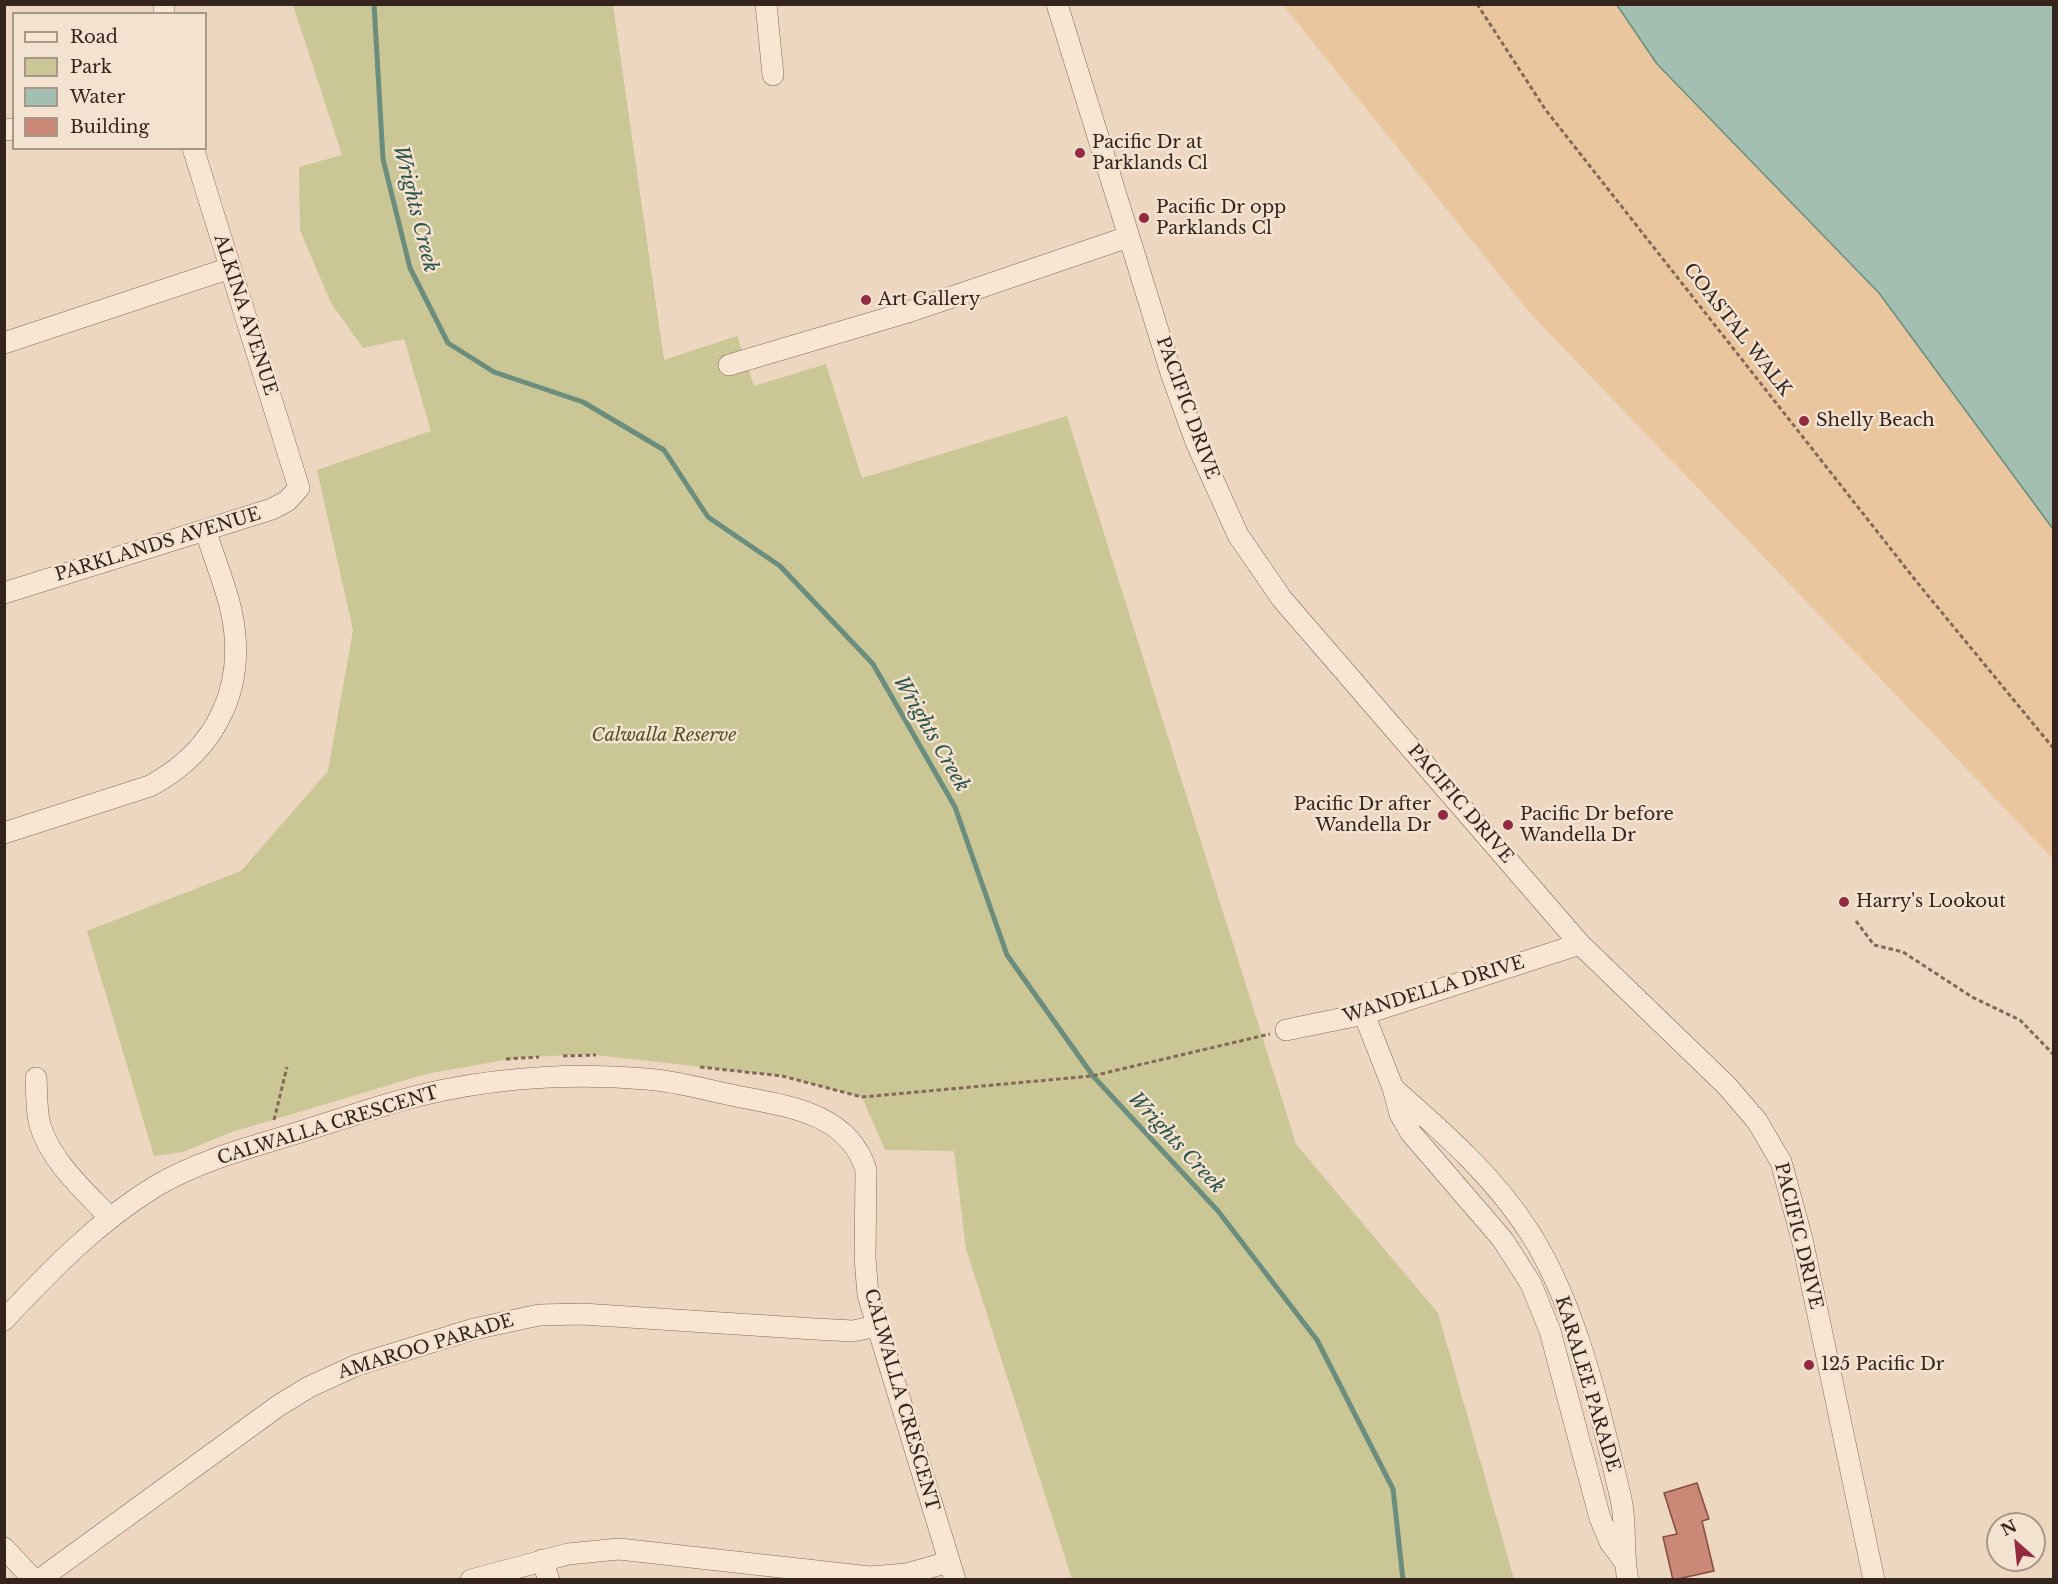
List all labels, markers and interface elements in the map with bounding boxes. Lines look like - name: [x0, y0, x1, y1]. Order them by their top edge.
- legend: [12, 12, 207, 150]
- text: Road: [70, 26, 118, 48]
- text: Park: [70, 56, 112, 78]
- text: Water: [70, 86, 125, 108]
- text: Building: [70, 116, 149, 138]
- place label: Pacific Dr at Parklands Cl: [1092, 132, 1208, 174]
- water label: Wrights Creek: [388, 143, 442, 275]
- marker: Pacific Dr at Parklands Cl: [1073, 146, 1087, 160]
- place label: Pacific Dr opp Parklands Cl: [1156, 197, 1286, 240]
- marker: Pacific Dr opp Parklands Cl: [1137, 211, 1151, 225]
- street label: ALKINA AVENUE: [209, 232, 281, 398]
- street label: COASTAL WALK: [1678, 259, 1796, 401]
- place label: Art Gallery: [878, 289, 980, 311]
- marker: Art Gallery: [859, 293, 873, 307]
- street label: PACIFIC DRIVE: [1151, 334, 1223, 482]
- place label: Shelly Beach: [1816, 410, 1935, 432]
- marker: Shelly Beach: [1797, 414, 1811, 428]
- street label: PARKLANDS AVENUE: [53, 503, 263, 587]
- water label: Wrights Creek: [888, 672, 974, 796]
- park label: Calwalla Reserve: [592, 725, 736, 747]
- street label: PACIFIC DRIVE: [1403, 740, 1517, 868]
- place label: Pacific Dr after Wandella Dr: [1294, 794, 1431, 836]
- place label: Pacific Dr before Wandella Dr: [1520, 804, 1674, 846]
- marker: Pacific Dr after Wandella Dr: [1436, 808, 1450, 822]
- marker: Pacific Dr before Wandella Dr: [1501, 818, 1515, 832]
- place label: Harry's Lookout: [1856, 891, 2006, 913]
- marker: Harry's Lookout: [1837, 895, 1851, 909]
- street label: WANDELLA DRIVE: [1341, 952, 1527, 1028]
- street label: CALWALLA CRESCENT: [215, 1082, 441, 1170]
- water label: Wrights Creek: [1123, 1087, 1229, 1199]
- street label: PACIFIC DRIVE: [1769, 1161, 1827, 1311]
- street label: CALWALLA CRESCENT: [859, 1286, 943, 1514]
- street label: KARALEE PARADE: [1550, 1294, 1624, 1474]
- street label: AMAROO PARADE: [336, 1310, 516, 1384]
- place label: 125 Pacific Dr: [1821, 1354, 1944, 1376]
- marker: 125 Pacific Dr: [1802, 1358, 1816, 1372]
- north arrow: [1986, 1512, 2046, 1572]
- text: N: [1997, 1515, 2020, 1540]

